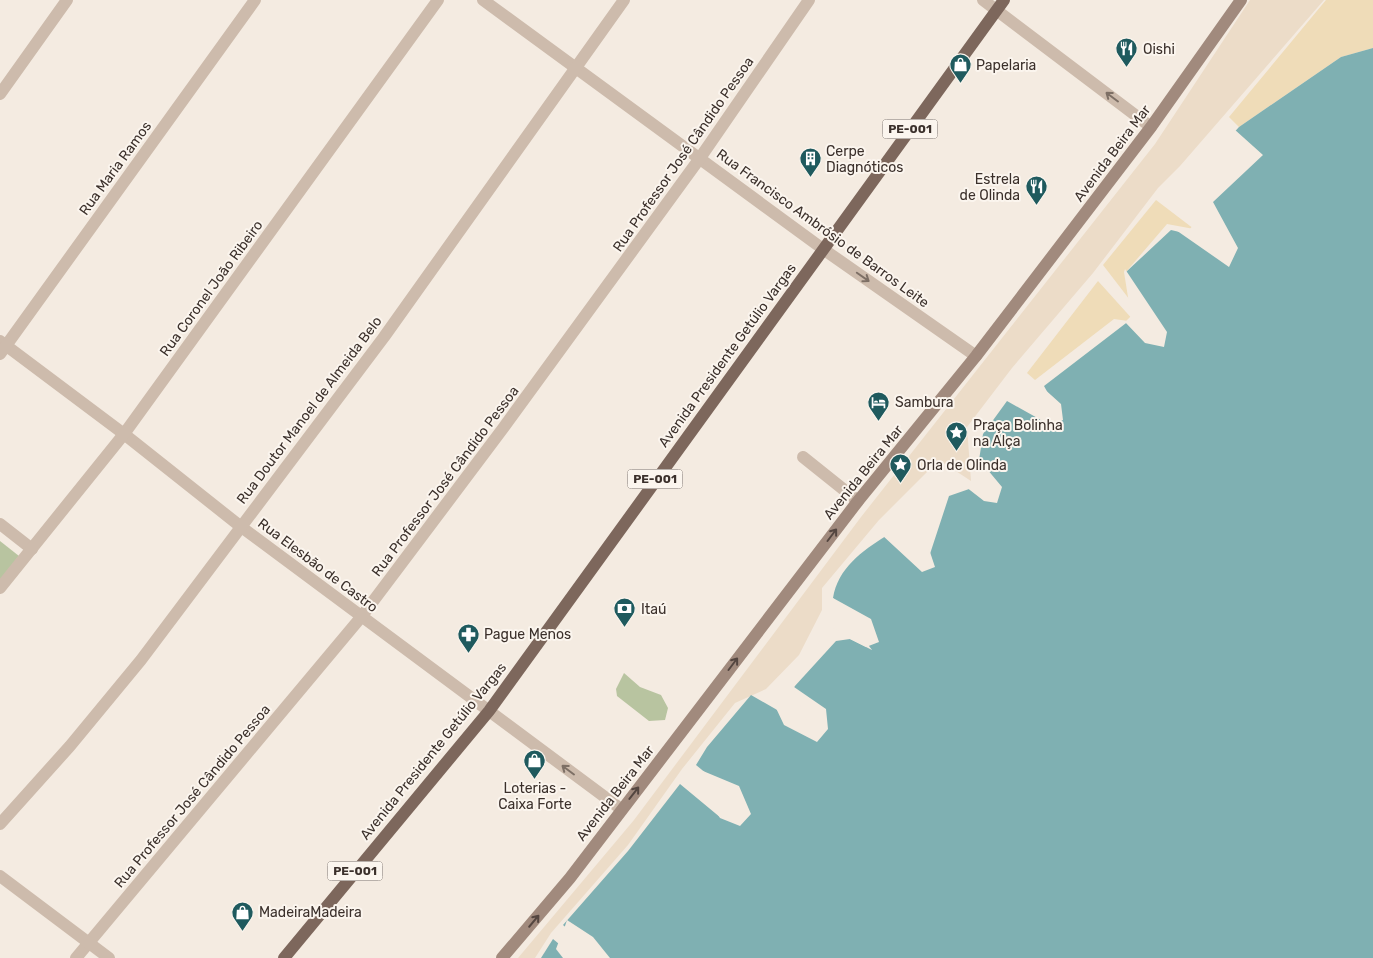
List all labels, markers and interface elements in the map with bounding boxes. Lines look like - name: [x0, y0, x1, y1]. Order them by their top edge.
- restaurant icon: Oishi: [1115, 37, 1139, 68]
- place label: Oishi: [1143, 41, 1175, 58]
- shop icon: Papelaria: [948, 53, 972, 84]
- street label: Rua Professor José Cândido Pessoa: [609, 54, 757, 255]
- place label: Papelaria: [976, 57, 1036, 74]
- one-way arrow: [1106, 92, 1119, 103]
- street label: Avenida Beira Mar: [1070, 101, 1155, 205]
- street label: Rua Maria Ramos: [76, 118, 155, 219]
- road number: PE-001: [882, 120, 938, 138]
- place label: Cerpe Diagnóticos: [826, 143, 903, 176]
- street label: Rua Francisco Ambrósio de Barros Leite: [713, 146, 932, 311]
- building icon: Cerpe Diagnóticos: [798, 147, 822, 178]
- place label: Estrela de Olinda: [960, 171, 1020, 204]
- restaurant icon: Estrela de Olinda: [1024, 175, 1048, 206]
- street label: Rua Coronel João Ribeiro: [156, 217, 266, 360]
- street label: Avenida Presidente Getúlio Vargas: [655, 260, 800, 451]
- one-way arrow: [856, 272, 870, 282]
- street label: Rua Doutor Manoel de Almeida Belo: [233, 313, 386, 508]
- street label: Rua Professor José Cândido Pessoa: [368, 383, 523, 580]
- hotel icon: Sambura: [867, 390, 891, 421]
- place label: Sambura: [895, 394, 954, 411]
- place label: Praça Bolinha na Alça: [973, 417, 1063, 450]
- street label: Avenida Beira Mar: [820, 421, 907, 523]
- place icon: Praça Bolinha na Alça: [945, 421, 969, 452]
- place icon: Orla de Olinda: [889, 453, 913, 484]
- place label: Orla de Olinda: [917, 457, 1007, 474]
- road number: PE-001: [628, 469, 682, 488]
- street label: Rua Elesbão de Castro: [254, 515, 381, 616]
- one-way arrow: [827, 528, 837, 542]
- bank icon: Itaú: [613, 597, 637, 628]
- place label: Itaú: [641, 601, 666, 618]
- pharmacy icon: Pague Menos: [456, 622, 480, 653]
- place label: Pague Menos: [484, 626, 571, 643]
- one-way arrow: [728, 658, 739, 671]
- street label: Avenida Presidente Getúlio Vargas: [357, 659, 510, 843]
- street label: Rua Professor José Cândido Pessoa: [111, 701, 274, 891]
- street label: Avenida Beira Mar: [573, 742, 658, 845]
- shop icon: Loterias - Caixa Forte: [523, 748, 547, 779]
- one-way arrow: [562, 764, 575, 775]
- place label: Loterias - Caixa Forte: [498, 780, 572, 813]
- one-way arrow: [629, 786, 639, 800]
- road number: PE-001: [328, 861, 382, 880]
- shop icon: MadeiraMadeira: [231, 900, 255, 931]
- place label: MadeiraMadeira: [259, 904, 362, 921]
- one-way arrow: [528, 914, 539, 927]

